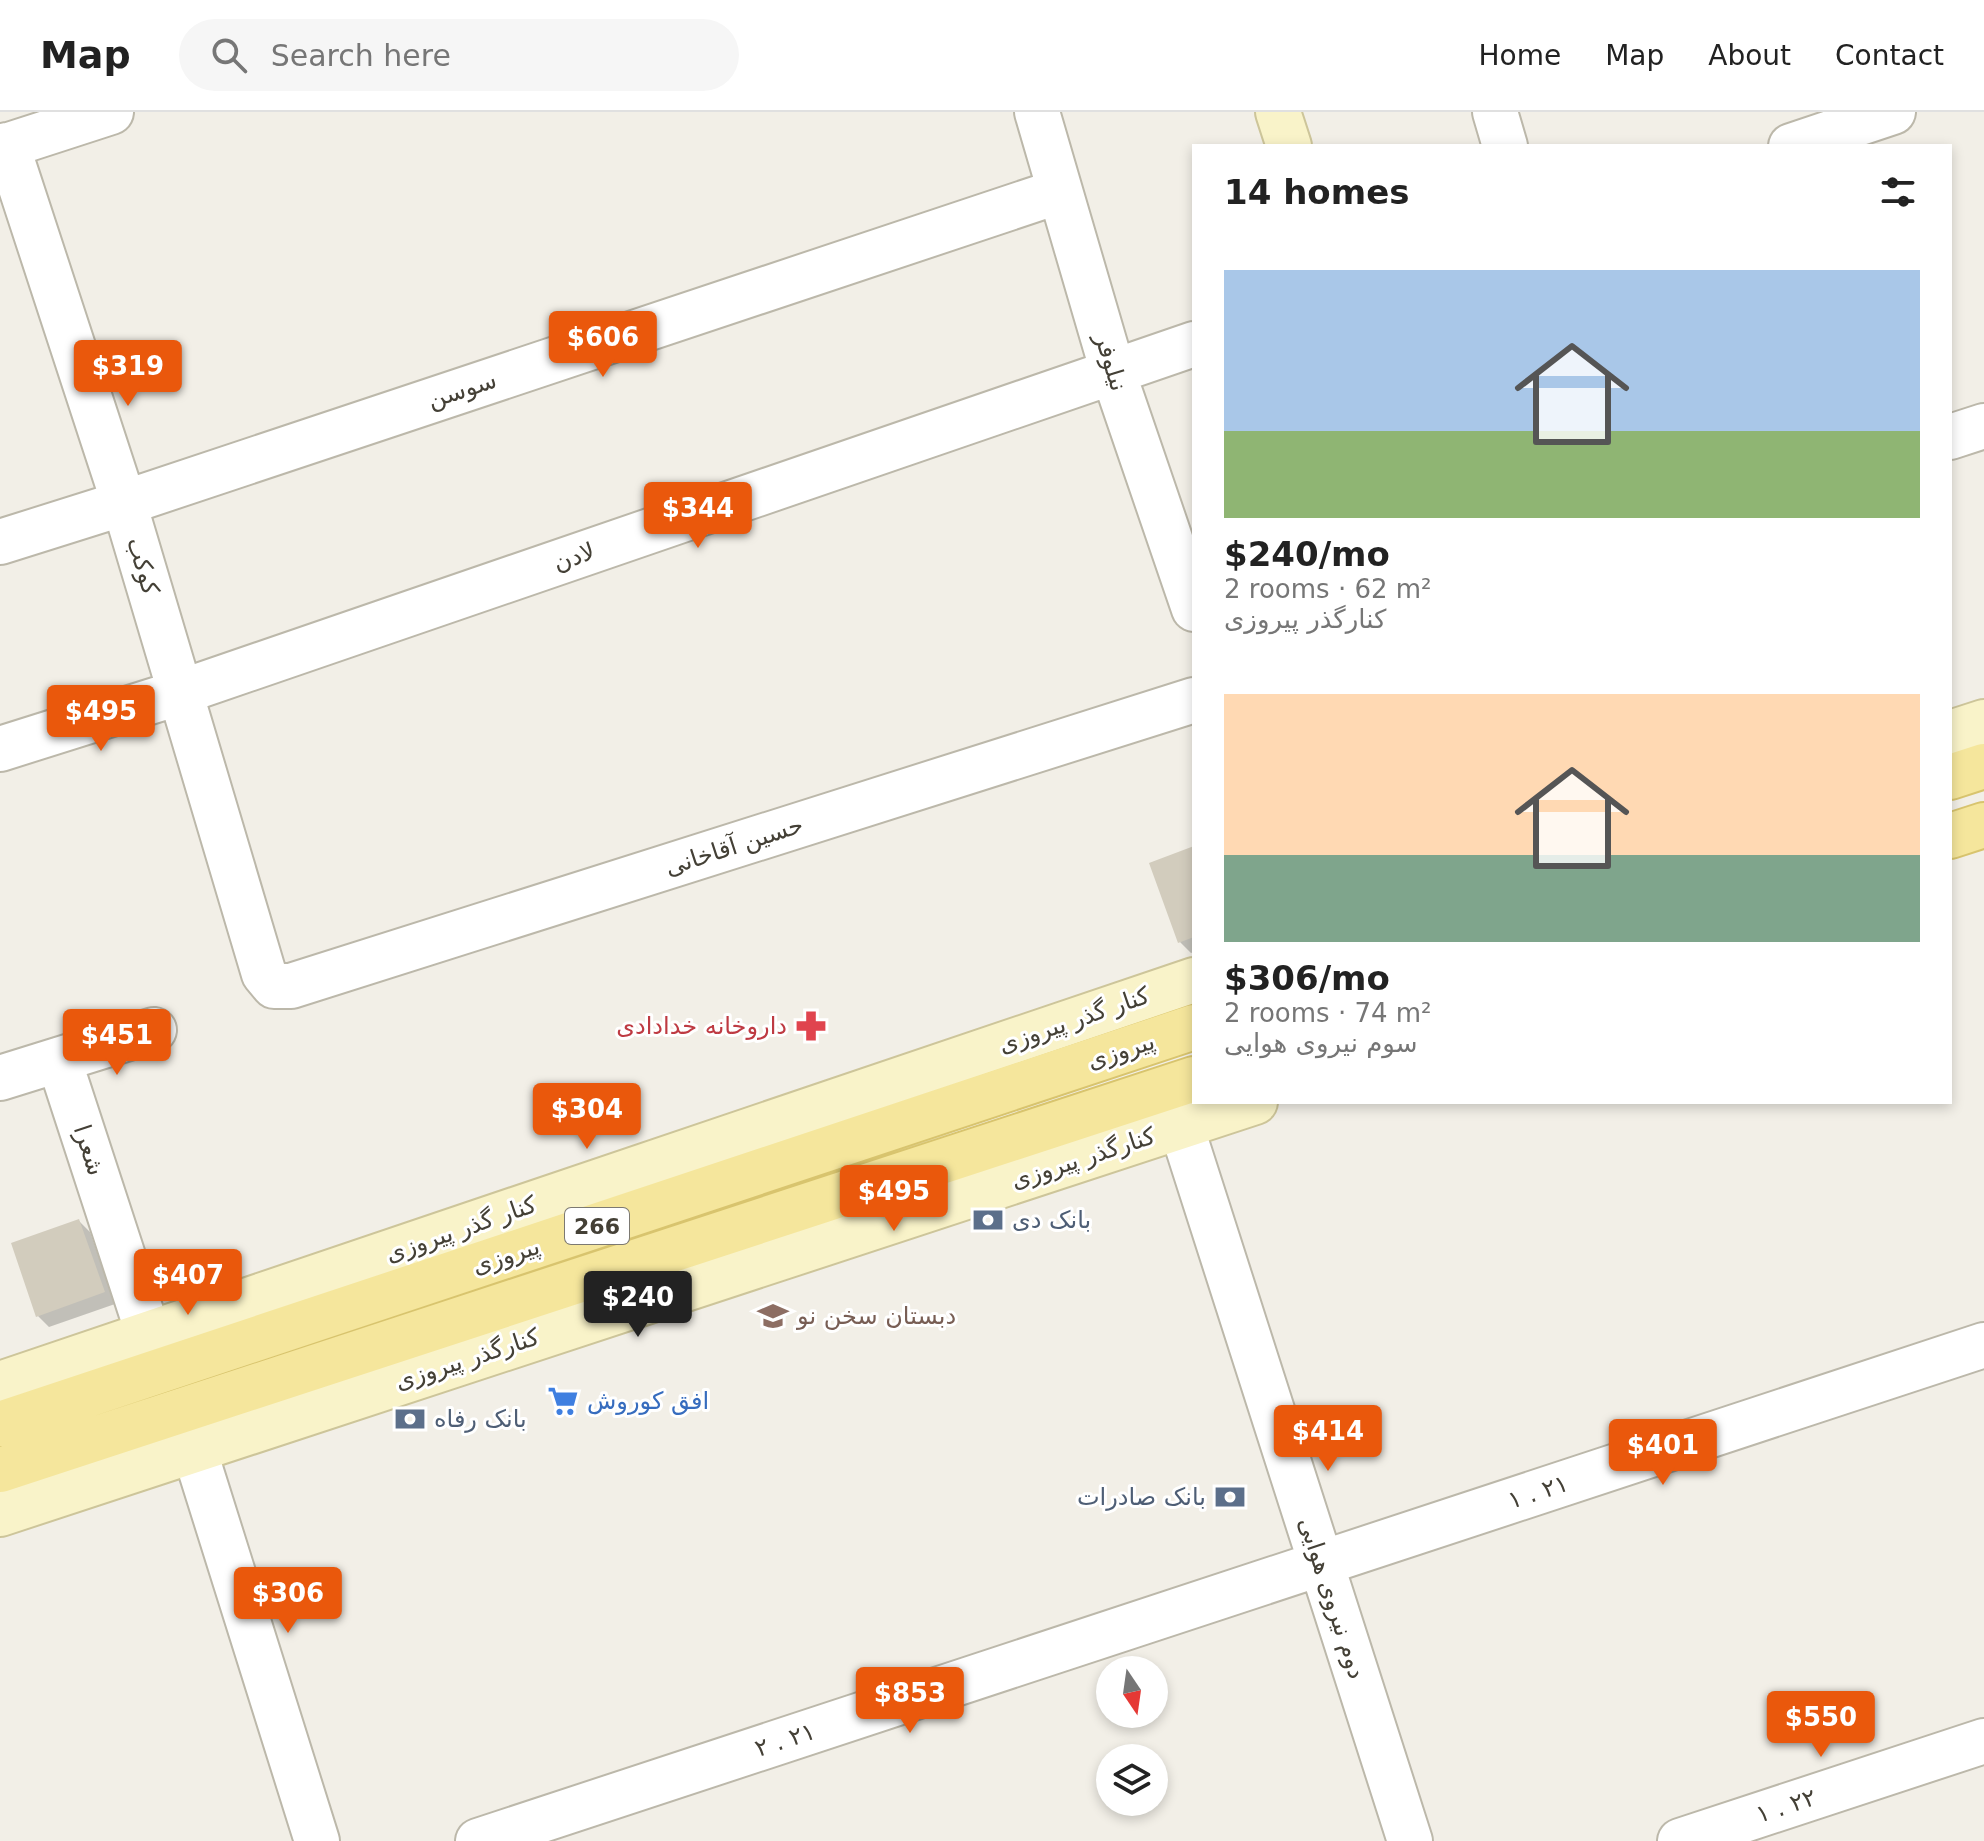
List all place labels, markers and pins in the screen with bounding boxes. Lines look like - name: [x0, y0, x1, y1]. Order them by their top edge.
- pin: $606: [556, 311, 650, 379]
- pin: $319: [81, 340, 175, 408]
- pin: $344: [651, 482, 745, 550]
- pin: $495: [54, 685, 148, 753]
- pin: $451: [70, 1009, 164, 1077]
- pharmacy icon: داروخانه خدادادی: [794, 1009, 828, 1043]
- place label: داروخانه خدادادی: [616, 1012, 787, 1040]
- pin: $304: [540, 1083, 634, 1151]
- pin: $495: [847, 1165, 941, 1233]
- bank icon: بانک دی: [971, 1203, 1005, 1237]
- place label: بانک دی: [1012, 1206, 1091, 1234]
- pin: $407: [141, 1249, 235, 1317]
- pin: $240: [591, 1271, 685, 1339]
- school or university icon: دبستان سخن نو: [756, 1299, 790, 1333]
- place label: دبستان سخن نو: [796, 1302, 956, 1330]
- supermarket icon: افق کوروش: [546, 1384, 580, 1418]
- place label: افق کوروش: [587, 1387, 709, 1415]
- bank icon: بانک رفاه: [393, 1402, 427, 1436]
- place label: بانک رفاه: [434, 1405, 527, 1433]
- pin: $414: [1281, 1405, 1375, 1473]
- pin: $401: [1616, 1419, 1710, 1487]
- bank icon: بانک صادرات: [1213, 1480, 1247, 1514]
- place label: بانک صادرات: [1077, 1483, 1206, 1511]
- pin: $306: [241, 1567, 335, 1635]
- pin: $853: [863, 1667, 957, 1735]
- pin: $550: [1774, 1691, 1868, 1759]

